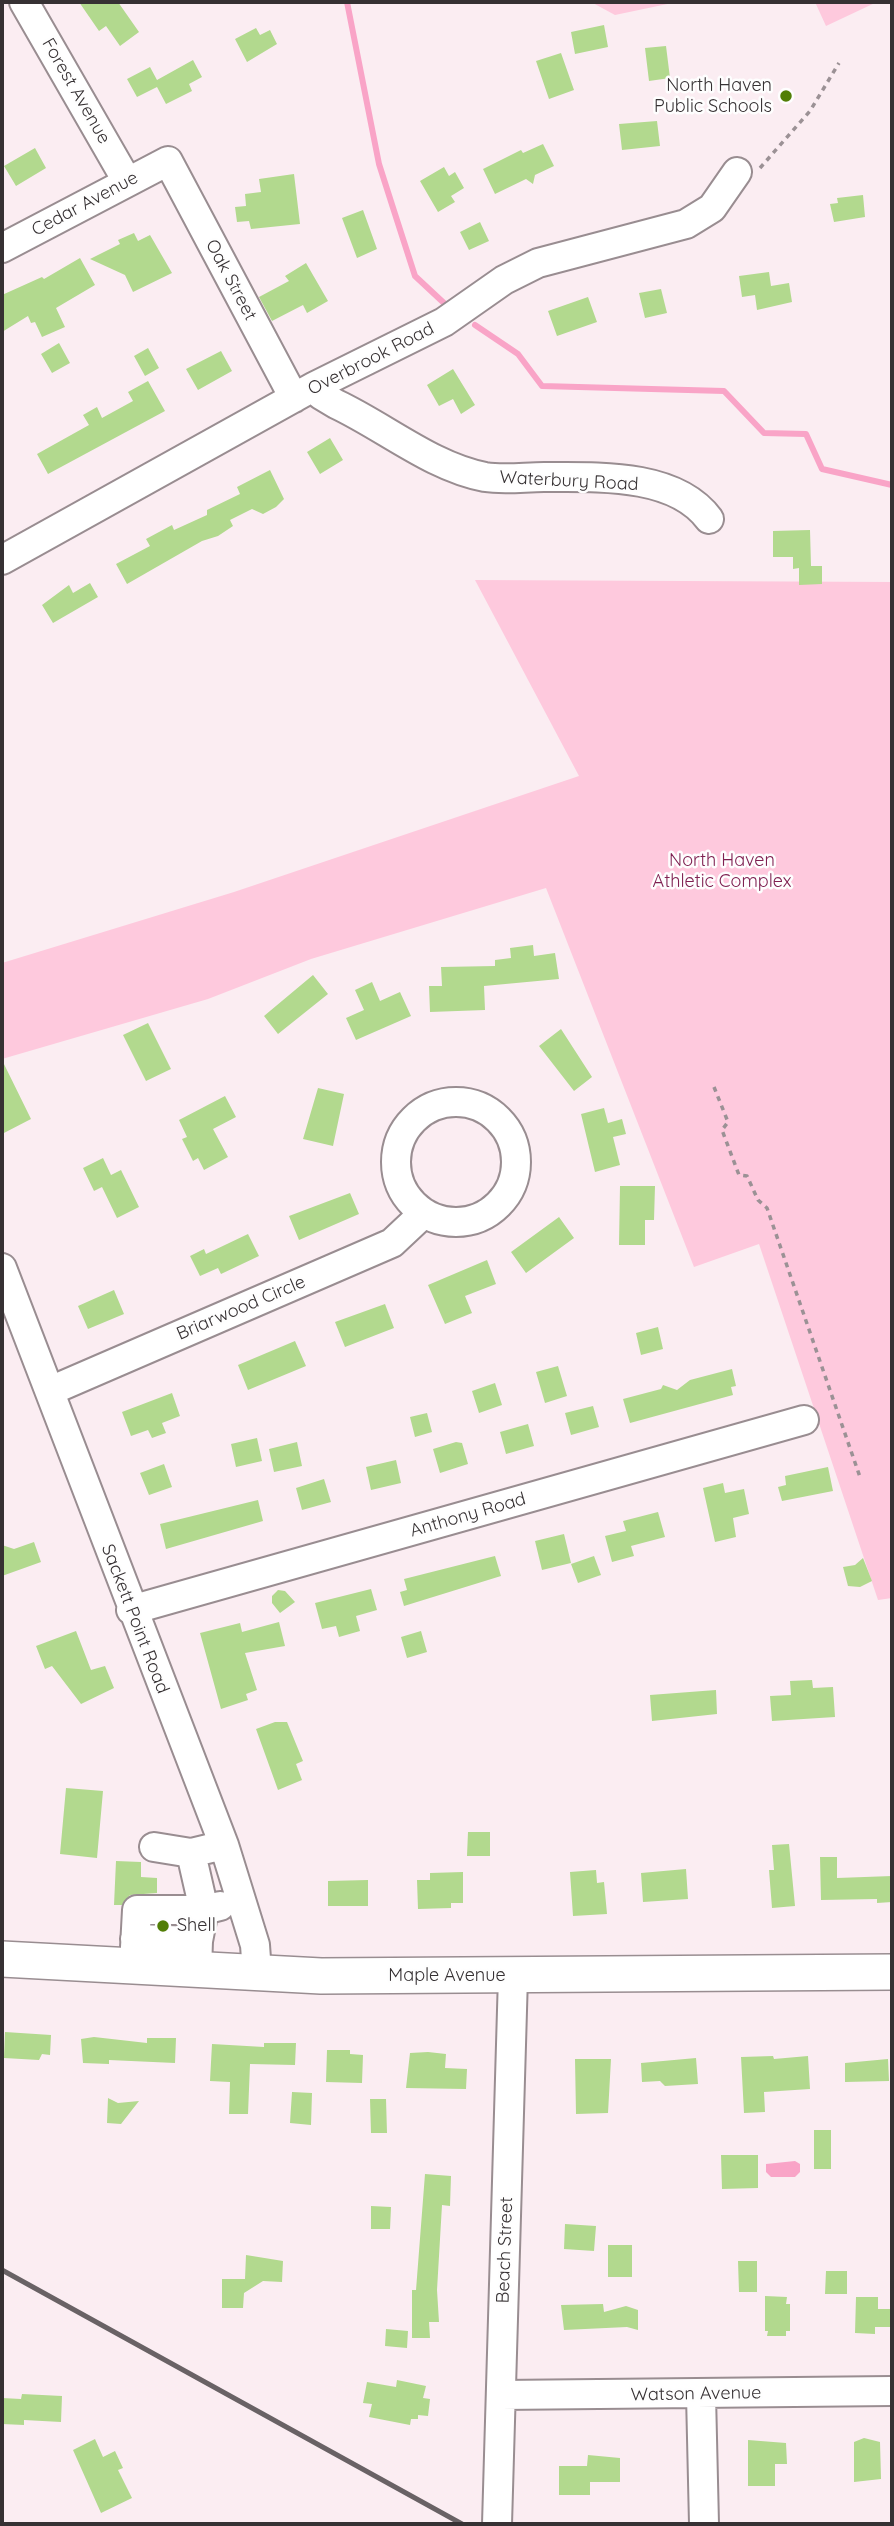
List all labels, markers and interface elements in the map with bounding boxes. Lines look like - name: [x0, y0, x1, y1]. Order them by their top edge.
- street label: Forest Avenue: [37, 34, 115, 148]
- place label: North Haven Public Schools: [654, 75, 772, 118]
- marker: North Haven Public Schools: [778, 88, 794, 104]
- street label: Cedar Avenue: [28, 167, 142, 241]
- street label: Oak Street: [201, 236, 261, 324]
- street label: Overbrook Road: [304, 318, 438, 400]
- street label: Waterbury Road: [499, 467, 639, 495]
- park label: North Haven Athletic Complex: [653, 850, 791, 892]
- street label: Briarwood Circle: [173, 1271, 309, 1345]
- street label: Anthony Road: [408, 1488, 528, 1542]
- street label: Sackett Point Road: [97, 1541, 173, 1697]
- place label: Shell: [177, 1915, 216, 1937]
- marker: Shell: [155, 1918, 171, 1934]
- street label: Maple Avenue: [388, 1965, 506, 1987]
- street label: Beach Street: [492, 2196, 518, 2304]
- street label: Watson Avenue: [630, 2382, 762, 2406]

